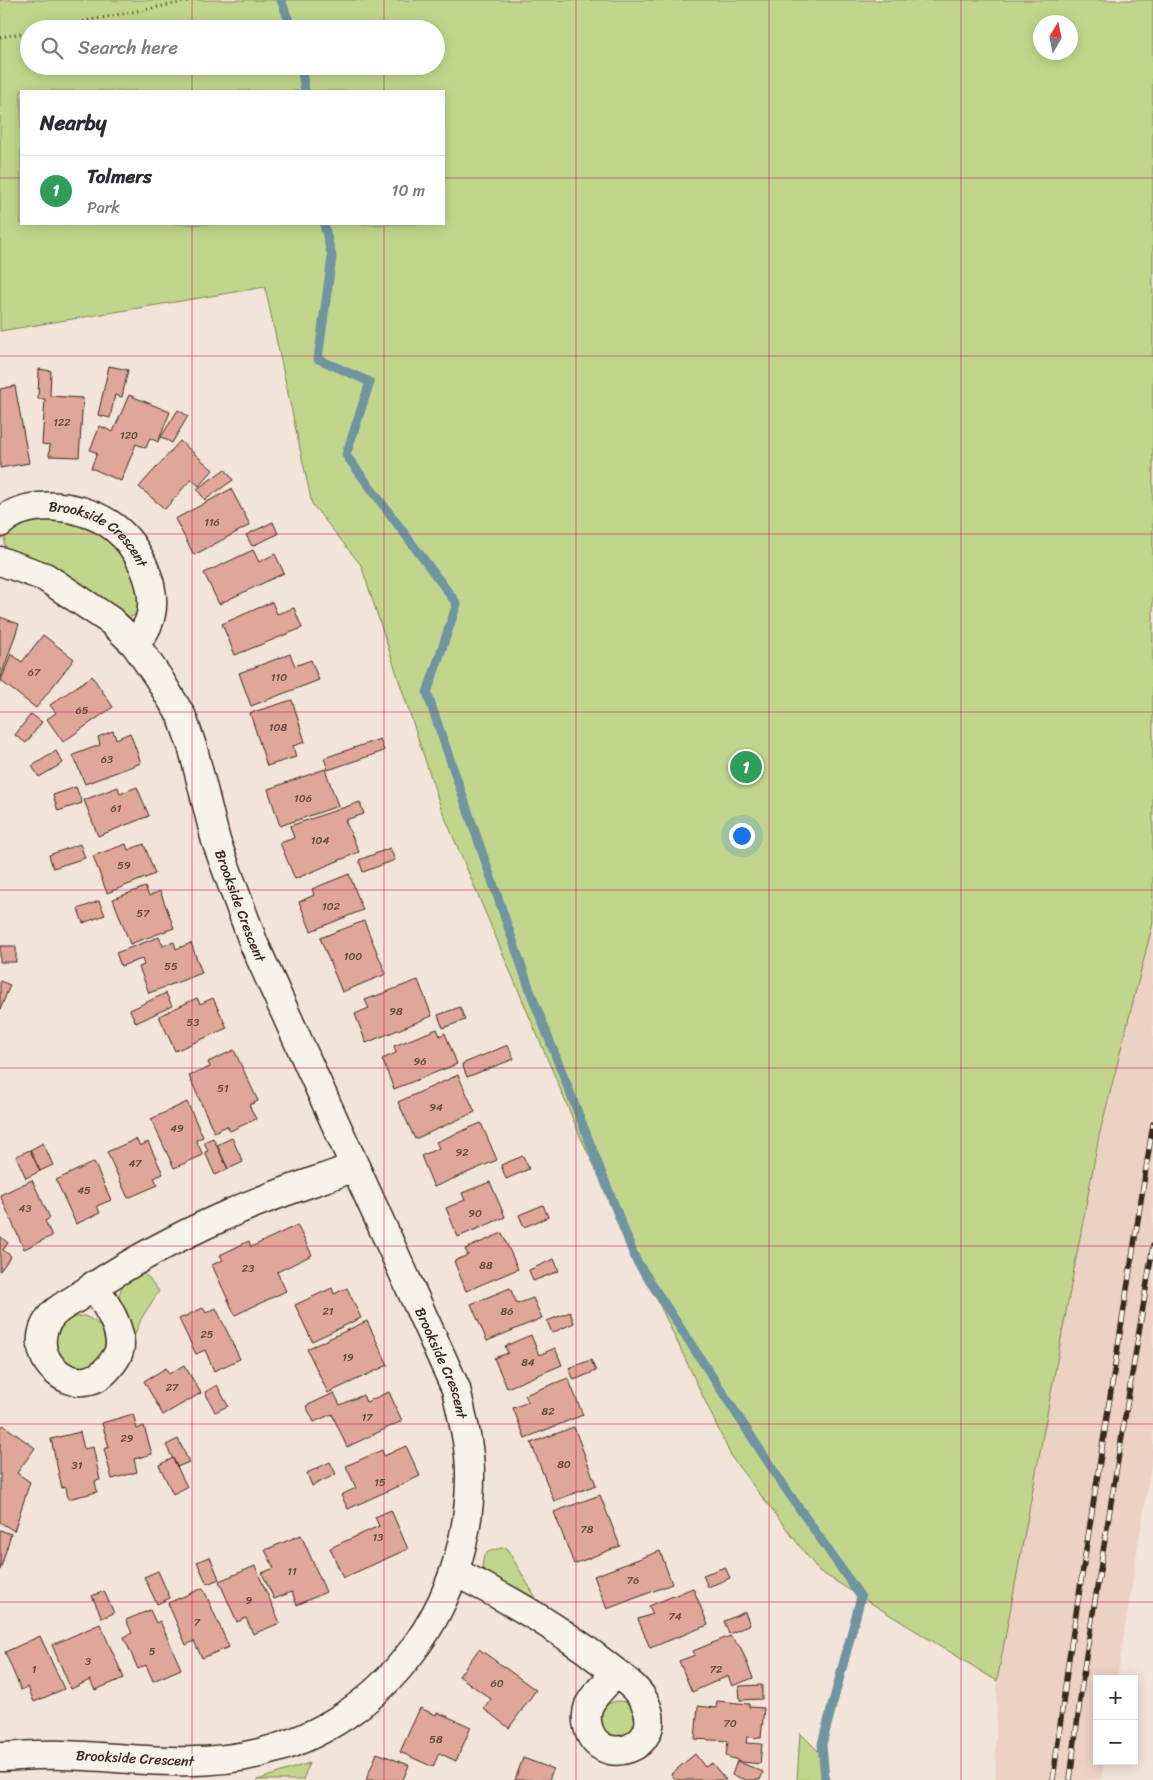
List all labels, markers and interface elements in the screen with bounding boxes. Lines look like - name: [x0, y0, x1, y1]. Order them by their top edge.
- north arrow: [1033, 15, 1078, 60]
- search box: [20, 20, 445, 75]
- text: Search here: [78, 31, 178, 64]
- icon: search: [38, 34, 66, 62]
- text: Nearby: [40, 104, 106, 142]
- text: Tolmers: [87, 160, 152, 193]
- text: 1: [53, 176, 59, 205]
- text: 10 m: [392, 176, 425, 205]
- text: Park: [87, 193, 120, 222]
- house number: 122: [53, 413, 71, 432]
- house number: 120: [120, 426, 138, 445]
- street label: Brookside Crescent: [48, 494, 155, 573]
- house number: 116: [204, 513, 220, 532]
- house number: 67: [28, 663, 41, 682]
- house number: 110: [271, 668, 287, 687]
- house number: 65: [76, 701, 89, 720]
- house number: 108: [269, 718, 288, 737]
- pin: 1: [730, 748, 762, 786]
- house number: 63: [101, 750, 113, 769]
- house number: 106: [294, 789, 312, 808]
- house number: 61: [111, 799, 122, 818]
- your location: [729, 823, 755, 849]
- house number: 104: [311, 831, 329, 850]
- street label: Brookside Crescent: [207, 846, 273, 968]
- house number: 59: [117, 856, 131, 875]
- house number: 102: [322, 897, 341, 916]
- house number: 57: [136, 904, 150, 923]
- house number: 100: [344, 947, 362, 966]
- house number: 55: [164, 957, 178, 976]
- house number: 98: [389, 1002, 403, 1021]
- house number: 53: [187, 1013, 199, 1032]
- house number: 96: [413, 1052, 427, 1071]
- house number: 51: [217, 1079, 229, 1098]
- house number: 94: [429, 1098, 443, 1117]
- house number: 49: [170, 1119, 184, 1138]
- house number: 92: [455, 1143, 469, 1162]
- house number: 47: [128, 1154, 142, 1173]
- house number: 45: [77, 1181, 91, 1200]
- house number: 43: [19, 1199, 31, 1218]
- house number: 90: [468, 1204, 482, 1223]
- house number: 88: [479, 1256, 493, 1275]
- house number: 23: [242, 1259, 254, 1278]
- house number: 21: [322, 1302, 334, 1321]
- house number: 86: [501, 1302, 513, 1321]
- street label: Brookside Crescent: [408, 1303, 475, 1422]
- house number: 25: [200, 1325, 214, 1344]
- house number: 19: [342, 1348, 354, 1367]
- house number: 84: [521, 1353, 535, 1372]
- house number: 27: [166, 1378, 179, 1397]
- house number: 82: [542, 1402, 555, 1421]
- house number: 17: [362, 1408, 373, 1427]
- house number: 29: [120, 1429, 134, 1448]
- house number: 80: [557, 1455, 571, 1474]
- house number: 31: [72, 1456, 83, 1475]
- house number: 15: [374, 1473, 386, 1492]
- house number: 78: [581, 1520, 594, 1539]
- house number: 13: [373, 1528, 383, 1547]
- house number: 11: [287, 1562, 297, 1581]
- house number: 76: [627, 1571, 639, 1590]
- house number: 9: [246, 1591, 253, 1610]
- house number: 74: [668, 1607, 682, 1626]
- house number: 7: [194, 1613, 201, 1632]
- house number: 5: [149, 1642, 156, 1661]
- house number: 3: [85, 1652, 91, 1671]
- house number: 1: [32, 1660, 37, 1679]
- house number: 72: [710, 1660, 723, 1679]
- house number: 60: [490, 1674, 504, 1693]
- map controls: [1093, 1675, 1138, 1765]
- button: +: [1093, 1675, 1138, 1720]
- house number: 70: [723, 1714, 737, 1733]
- button: −: [1093, 1720, 1138, 1765]
- house number: 58: [429, 1730, 443, 1749]
- street label: Brookside Crescent: [75, 1743, 196, 1774]

